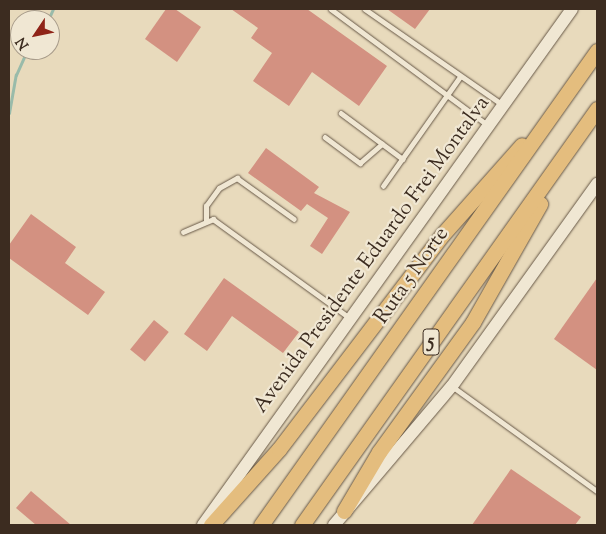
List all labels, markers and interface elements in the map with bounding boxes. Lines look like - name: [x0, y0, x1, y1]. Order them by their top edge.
- north arrow: [10, 10, 60, 60]
- text: N: [12, 33, 35, 53]
- street label: Avenida Presidente Eduardo Frei Montalva: [249, 92, 495, 418]
- street label: Ruta 5 Norte: [369, 223, 455, 329]
- road number: 5: [422, 324, 440, 360]

